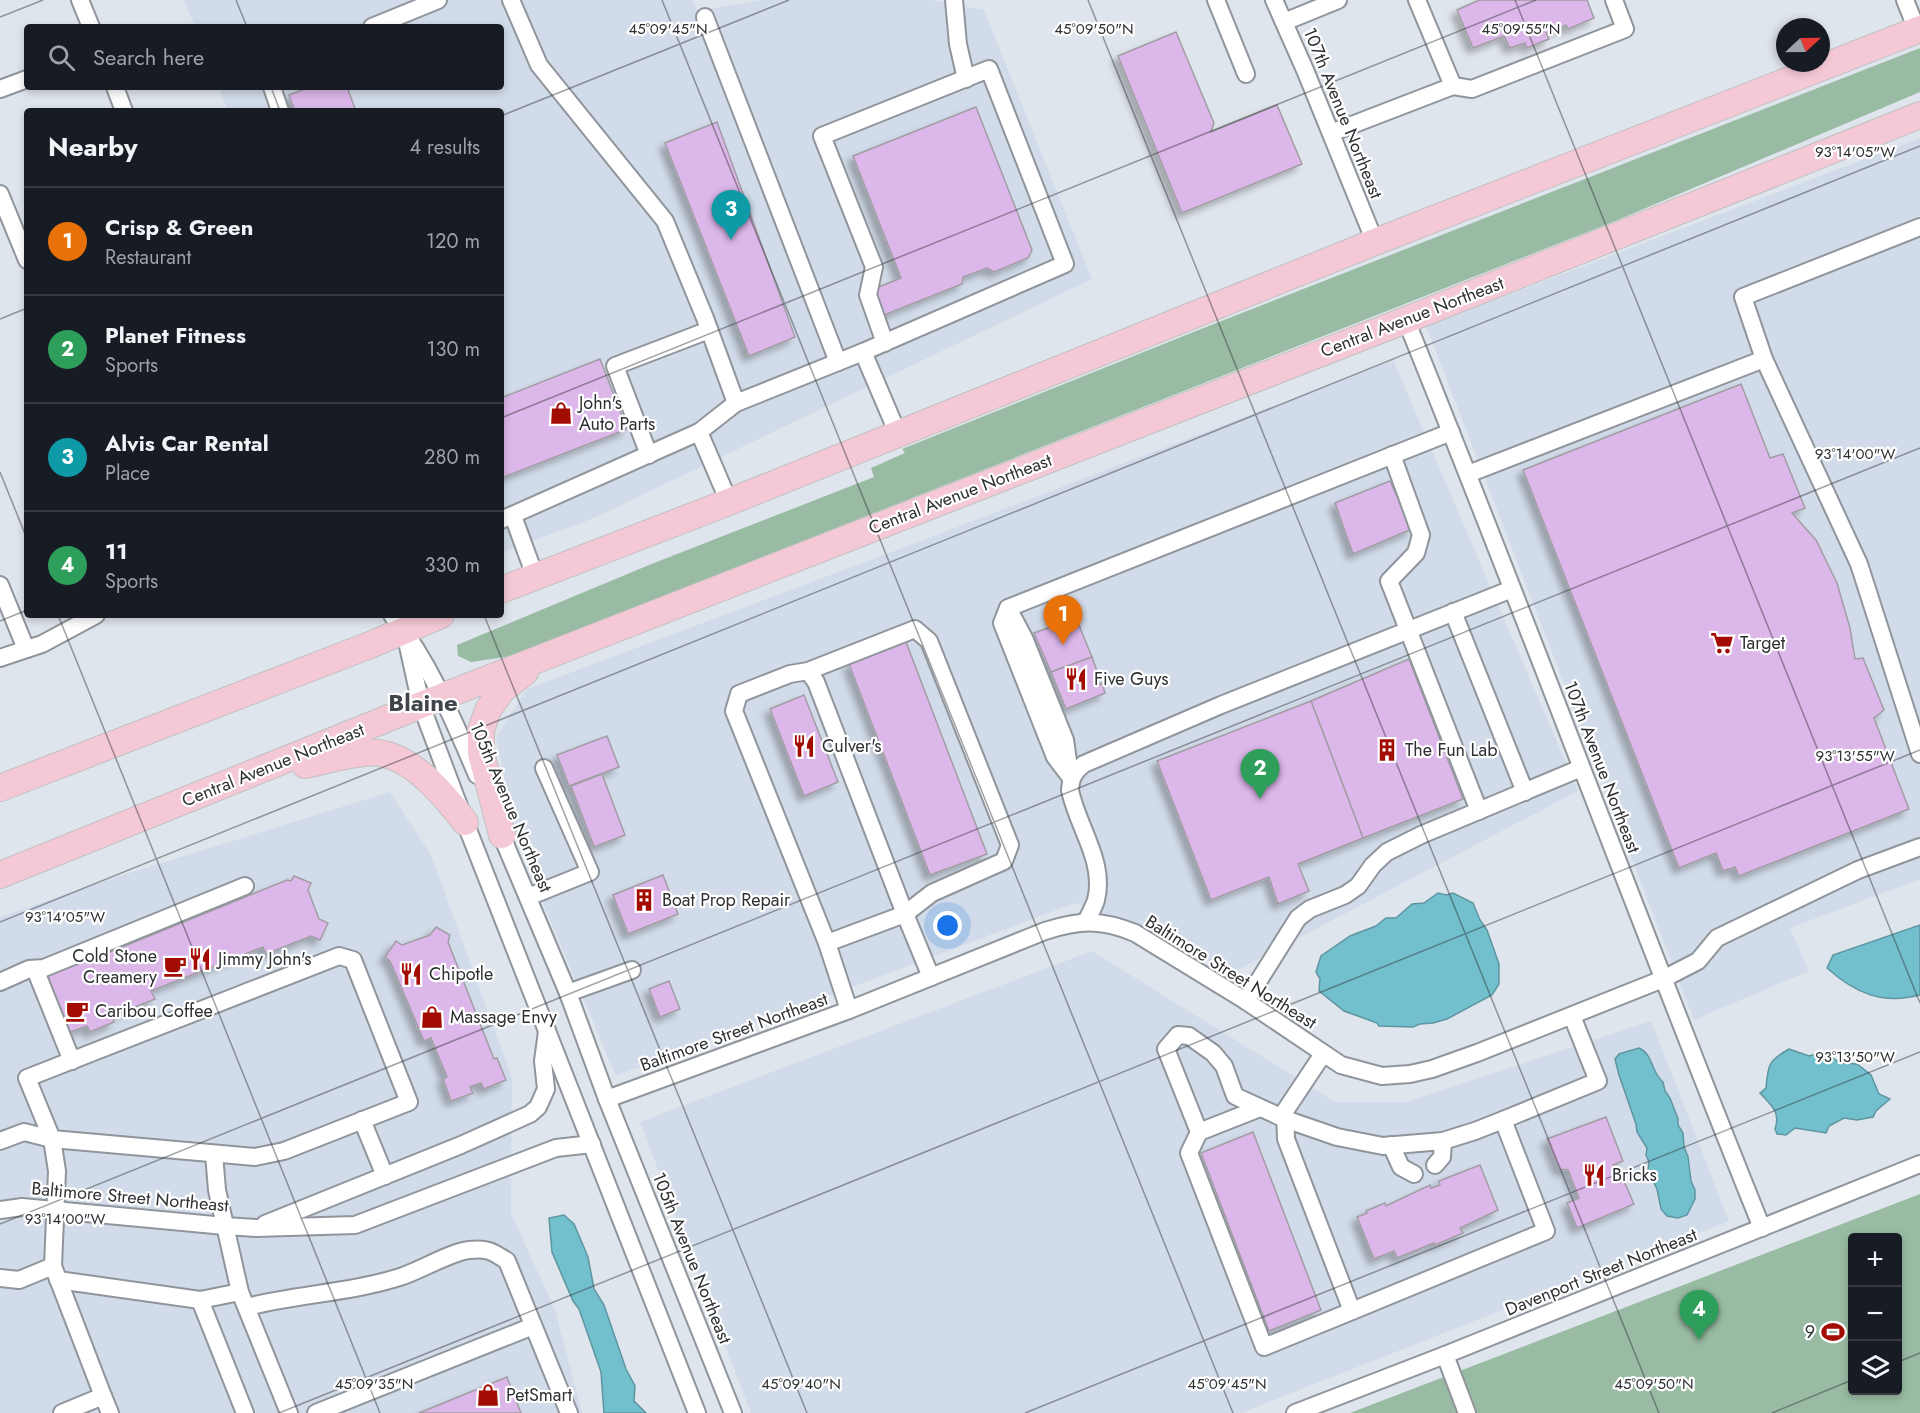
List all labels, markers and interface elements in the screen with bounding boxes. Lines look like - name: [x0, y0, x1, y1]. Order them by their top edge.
- text: 45°09'45"N: [628, 18, 708, 40]
- text: 45°09'50"N: [1054, 18, 1134, 40]
- text: 45°09'55"N: [1482, 18, 1560, 40]
- north arrow: [1776, 18, 1830, 72]
- search box: [24, 24, 504, 90]
- street label: 107th Avenue Northeast: [1297, 24, 1389, 203]
- icon: search: [45, 41, 78, 74]
- text: Search here: [93, 41, 204, 73]
- text: Nearby: [48, 128, 137, 166]
- text: 4 results: [409, 133, 480, 162]
- text: 93°14'05"W: [1815, 141, 1895, 163]
- pin: 3: [712, 190, 750, 240]
- text: Crisp & Green: [105, 211, 253, 243]
- text: 1: [62, 227, 73, 256]
- text: 120 m: [426, 227, 480, 256]
- text: Restaurant: [105, 243, 191, 272]
- street label: Central Avenue Northeast: [1317, 270, 1508, 364]
- text: Planet Fitness: [105, 319, 246, 351]
- text: 2: [61, 335, 74, 364]
- text: 130 m: [426, 335, 480, 364]
- text: Sports: [105, 351, 158, 380]
- place label: John's Auto Parts: [577, 390, 655, 437]
- shop icon: John's Auto Parts: [548, 400, 574, 426]
- text: Alvis Car Rental: [105, 427, 269, 459]
- text: 3: [61, 443, 74, 472]
- text: 280 m: [424, 443, 480, 472]
- text: 93°14'00"W: [1815, 443, 1895, 465]
- street label: Central Avenue Northeast: [865, 447, 1056, 541]
- text: Place: [105, 459, 150, 488]
- text: 11: [105, 535, 127, 567]
- text: 4: [61, 551, 74, 580]
- text: 330 m: [425, 551, 480, 580]
- text: Sports: [105, 567, 158, 596]
- pin: 1: [1044, 596, 1082, 645]
- supermarket icon: Target: [1709, 630, 1735, 656]
- place label: Target: [1740, 630, 1786, 656]
- restaurant icon: Five Guys: [1063, 666, 1089, 692]
- place label: Five Guys: [1094, 666, 1169, 692]
- street label: 107th Avenue Northeast: [1557, 677, 1647, 857]
- district label: Blaine: [388, 685, 458, 720]
- street label: Central Avenue Northeast: [178, 716, 369, 813]
- street label: 105th Avenue Northeast: [463, 718, 559, 897]
- restaurant icon: Culver's: [791, 733, 817, 759]
- place label: Culver's: [822, 733, 882, 759]
- building icon: The Fun Lab: [1374, 737, 1400, 763]
- place label: The Fun Lab: [1405, 737, 1497, 763]
- text: 93°13'55"W: [1816, 745, 1895, 767]
- pin: 2: [1240, 750, 1280, 799]
- building icon: Boat Prop Repair: [631, 887, 657, 913]
- place label: Boat Prop Repair: [662, 887, 791, 913]
- text: 93°14'05"W: [25, 906, 105, 928]
- street label: Baltimore Street Northeast: [1140, 909, 1322, 1036]
- your location: [933, 911, 962, 940]
- place label: Cold Stone Creamery: [72, 943, 157, 990]
- restaurant icon: Jimmy John's: [187, 946, 213, 972]
- place label: Jimmy John's: [216, 946, 311, 972]
- cafe icon: Cold Stone Creamery: [162, 953, 188, 979]
- restaurant icon: Chipotle: [398, 961, 424, 987]
- place label: Chipotle: [429, 961, 493, 987]
- street label: Baltimore Street Northeast: [637, 986, 832, 1078]
- cafe icon: Caribou Coffee: [64, 998, 90, 1024]
- place label: Caribou Coffee: [95, 998, 213, 1024]
- shop icon: Massage Envy: [419, 1004, 445, 1030]
- place label: Massage Envy: [450, 1004, 557, 1030]
- text: 93°13'50"W: [1815, 1046, 1895, 1068]
- restaurant icon: Bricks: [1581, 1162, 1607, 1188]
- place label: Bricks: [1612, 1162, 1657, 1188]
- street label: 105th Avenue Northeast: [646, 1168, 739, 1348]
- street label: Baltimore Street Northeast: [30, 1175, 230, 1219]
- text: 93°14'00"W: [25, 1208, 105, 1230]
- street label: Davenport Street Northeast: [1501, 1221, 1701, 1322]
- map controls: [1848, 1233, 1902, 1395]
- button: +: [1848, 1233, 1902, 1287]
- button: −: [1848, 1287, 1902, 1341]
- pin: 4: [1680, 1290, 1718, 1340]
- place label: 9: [1805, 1319, 1815, 1345]
- sports icon: 9: [1820, 1319, 1846, 1345]
- button: layers: [1848, 1341, 1902, 1395]
- text: 45°09'35"N: [335, 1373, 413, 1395]
- text: 45°09'40"N: [761, 1373, 841, 1395]
- text: 45°09'45"N: [1187, 1373, 1267, 1395]
- text: 45°09'50"N: [1614, 1373, 1694, 1395]
- shop icon: PetSmart: [475, 1382, 501, 1408]
- place label: PetSmart: [506, 1382, 573, 1408]

